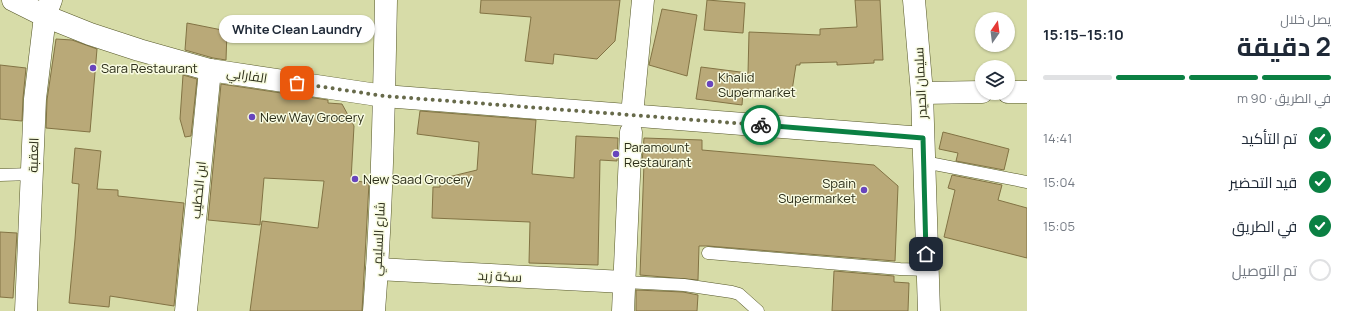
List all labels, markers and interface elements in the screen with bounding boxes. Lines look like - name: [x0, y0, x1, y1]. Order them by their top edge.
- text: يصل خلال: [1280, 10, 1331, 28]
- north arrow: [975, 12, 1015, 52]
- map controls: [975, 12, 1015, 100]
- callout: White Clean Laundry: [219, 15, 375, 43]
- text: White Clean Laundry: [232, 20, 362, 38]
- text: 15:10–15:15: [1043, 24, 1124, 45]
- text: 2 دقيقة: [1237, 28, 1331, 64]
- street label: سليمان الحيدر: [909, 47, 931, 120]
- place label: Sara Restaurant: [101, 59, 198, 77]
- button: layers: [975, 60, 1015, 100]
- marker: Sara Restaurant: [88, 63, 98, 73]
- street label: الفارابي: [225, 63, 269, 89]
- pin: [280, 66, 314, 100]
- place label: Khalid Supermarket: [718, 68, 796, 101]
- icon: bag: [286, 72, 308, 94]
- marker: Khalid Supermarket: [705, 79, 715, 89]
- text: في الطريق · 90 m: [1237, 89, 1331, 107]
- courier: [741, 105, 781, 145]
- place label: New Way Grocery: [260, 108, 364, 126]
- marker: New Way Grocery: [247, 112, 257, 122]
- icon: bike: [750, 114, 772, 136]
- icon: check: [1309, 127, 1331, 149]
- text: تم التأكيد: [1241, 128, 1297, 149]
- text: 14:41: [1043, 129, 1072, 147]
- street label: العقبة: [23, 137, 43, 173]
- place label: Paramount Restaurant: [624, 138, 691, 171]
- marker: Paramount Restaurant: [611, 149, 621, 159]
- street label: ابن الخطيب: [186, 160, 210, 220]
- place label: New Saad Grocery: [363, 170, 472, 188]
- icon: check: [1309, 171, 1331, 193]
- text: قيد التحضير: [1229, 172, 1297, 193]
- text: 15:04: [1043, 173, 1075, 191]
- marker: New Saad Grocery: [350, 174, 360, 184]
- place label: Spain Supermarket: [778, 174, 856, 207]
- marker: Spain Supermarket: [859, 185, 869, 195]
- street label: شارع السليمي: [367, 202, 391, 277]
- icon: check: [1309, 215, 1331, 237]
- text: في الطريق: [1232, 216, 1297, 237]
- text: 15:05: [1043, 217, 1075, 235]
- pin: [909, 237, 943, 271]
- icon: home: [915, 243, 937, 265]
- text: تم التوصيل: [1232, 260, 1297, 281]
- street label: سكة زيد: [477, 266, 523, 286]

